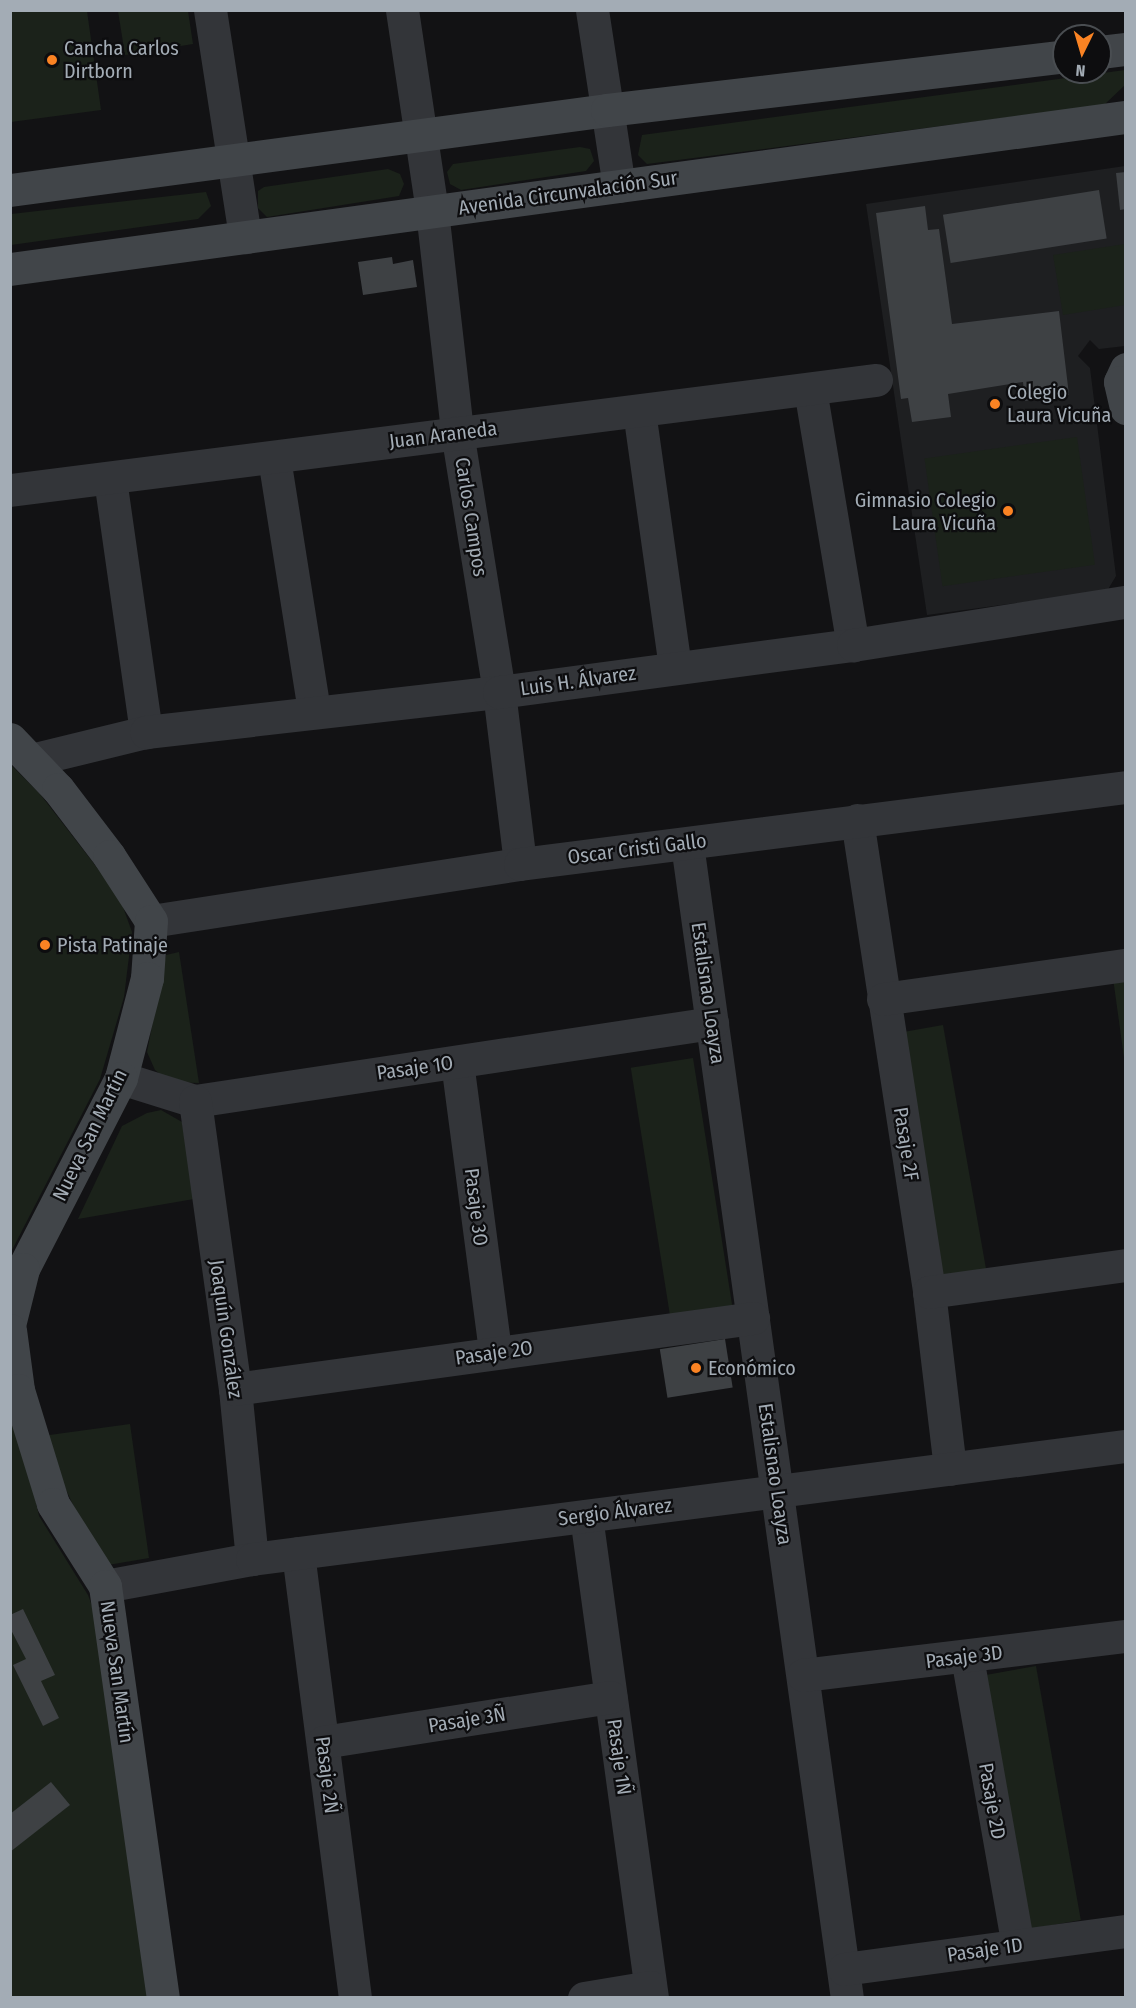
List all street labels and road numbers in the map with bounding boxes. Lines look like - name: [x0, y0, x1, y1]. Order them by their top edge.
- street label: Avenida Circunvalación Sur: [457, 166, 679, 220]
- street label: Juan Araneda: [388, 416, 498, 454]
- street label: Carlos Campos: [450, 456, 492, 578]
- street label: Luis H. Álvarez: [519, 661, 637, 701]
- street label: Oscar Cristi Gallo: [566, 829, 708, 869]
- street label: Estalisnao Loayza: [686, 921, 730, 1065]
- street label: Pasaje 1O: [375, 1051, 455, 1085]
- street label: Nueva San Martín: [48, 1065, 132, 1205]
- street label: Pasaje 2F: [888, 1105, 924, 1183]
- street label: Pasaje 3O: [459, 1167, 493, 1247]
- street label: Joaquín González: [204, 1258, 248, 1400]
- street label: Pasaje 2O: [454, 1336, 534, 1370]
- street label: Estalisnao Loayza: [753, 1402, 797, 1546]
- street label: Sergio Álvarez: [557, 1493, 673, 1531]
- street label: Nueva San Martín: [95, 1599, 139, 1745]
- street label: Pasaje 3D: [924, 1640, 1004, 1674]
- street label: Pasaje 3Ñ: [427, 1702, 507, 1738]
- street label: Pasaje 1Ñ: [602, 1717, 636, 1797]
- street label: Pasaje 2Ñ: [310, 1735, 344, 1815]
- street label: Pasaje 2D: [973, 1761, 1011, 1841]
- street label: Pasaje 1D: [946, 1933, 1024, 1967]

